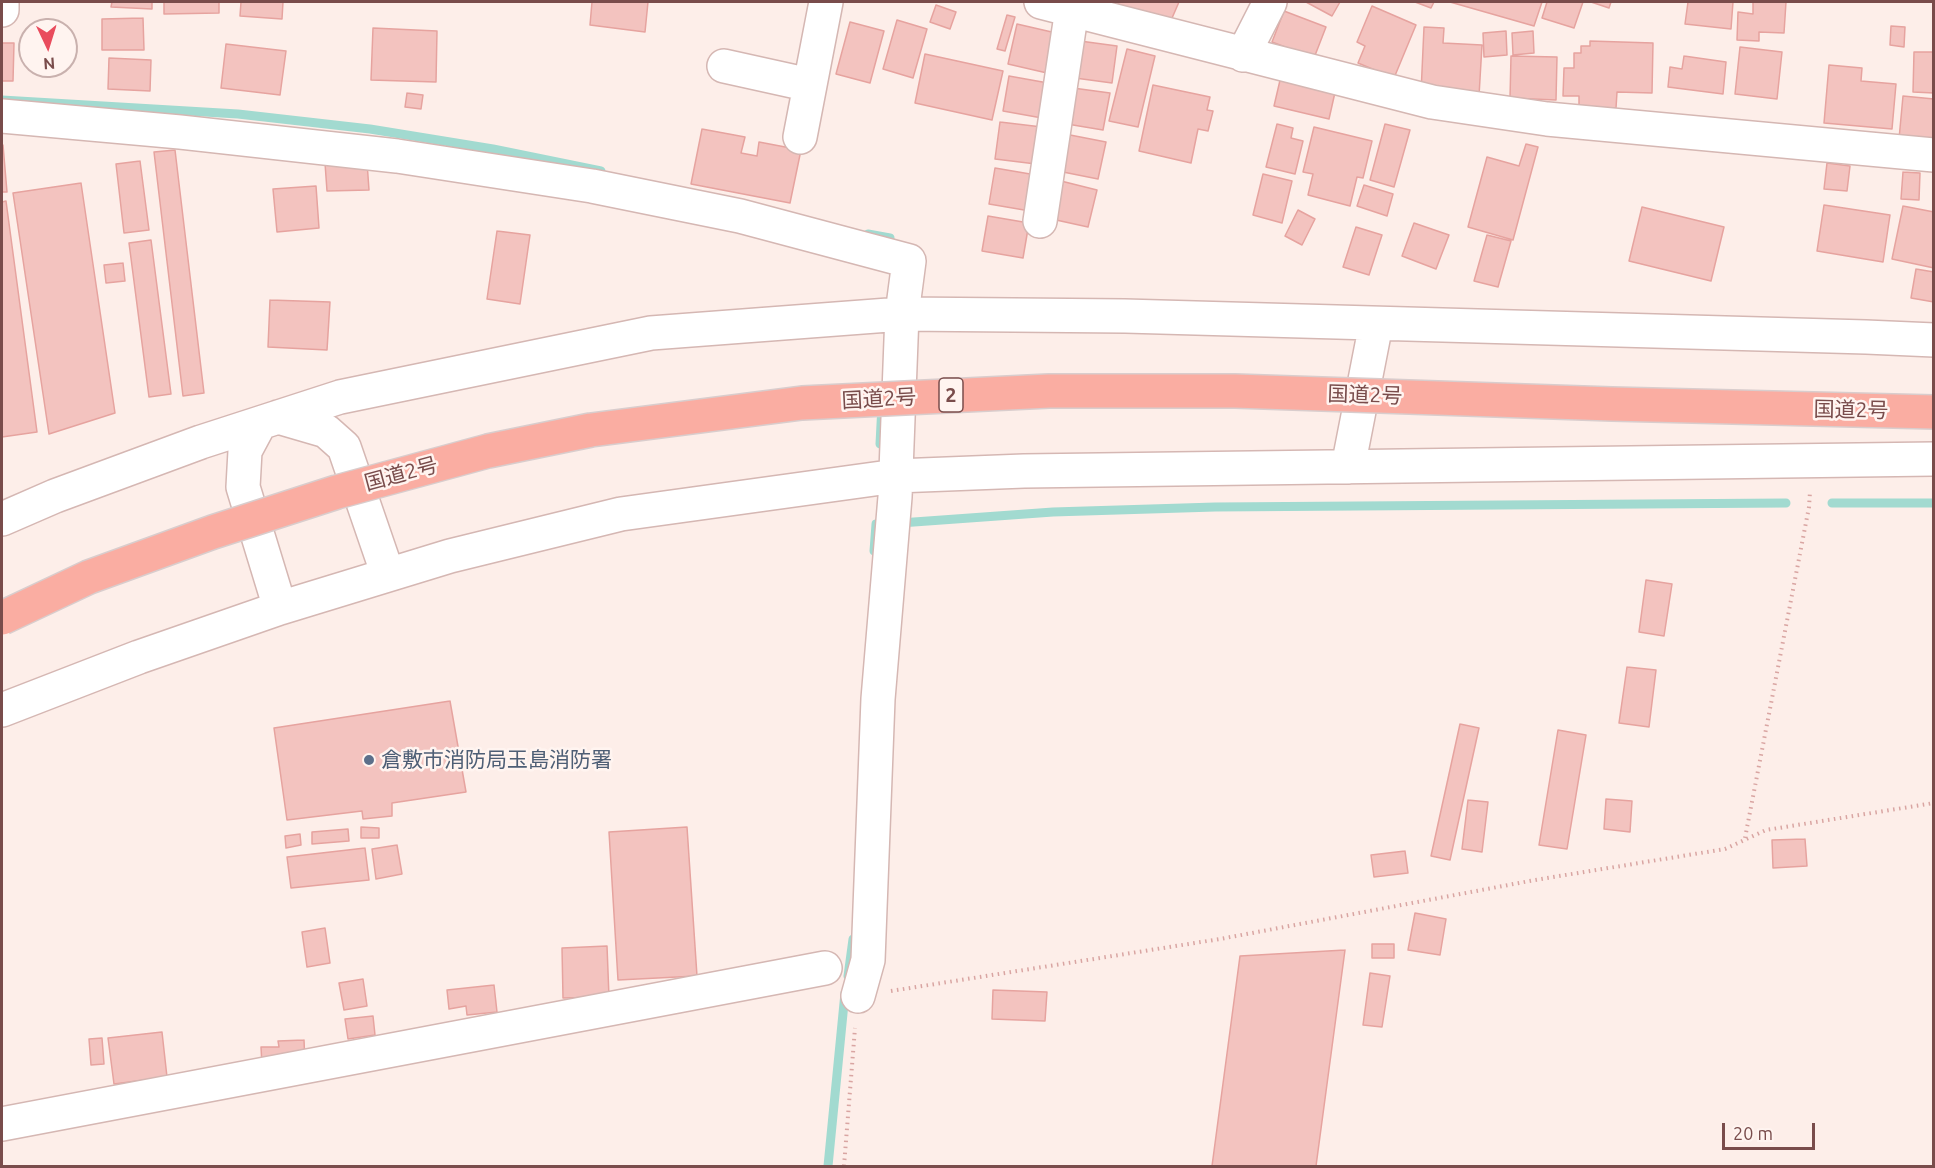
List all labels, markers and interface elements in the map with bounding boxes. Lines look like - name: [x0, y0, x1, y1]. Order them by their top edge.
- north arrow: [18, 18, 78, 78]
- text: N: [43, 55, 56, 73]
- road number: 2: [939, 378, 963, 412]
- street label: 国道2号: [1327, 381, 1403, 409]
- street label: 国道2号: [841, 384, 917, 414]
- street label: 国道2号: [1813, 397, 1889, 423]
- street label: 国道2号: [362, 452, 440, 496]
- place label: 倉敷市消防局玉島消防署: [381, 747, 612, 773]
- marker: 倉敷市消防局玉島消防署: [362, 753, 376, 767]
- scale bar: [1725, 1111, 1818, 1149]
- text: 20 m: [1733, 1123, 1773, 1143]

